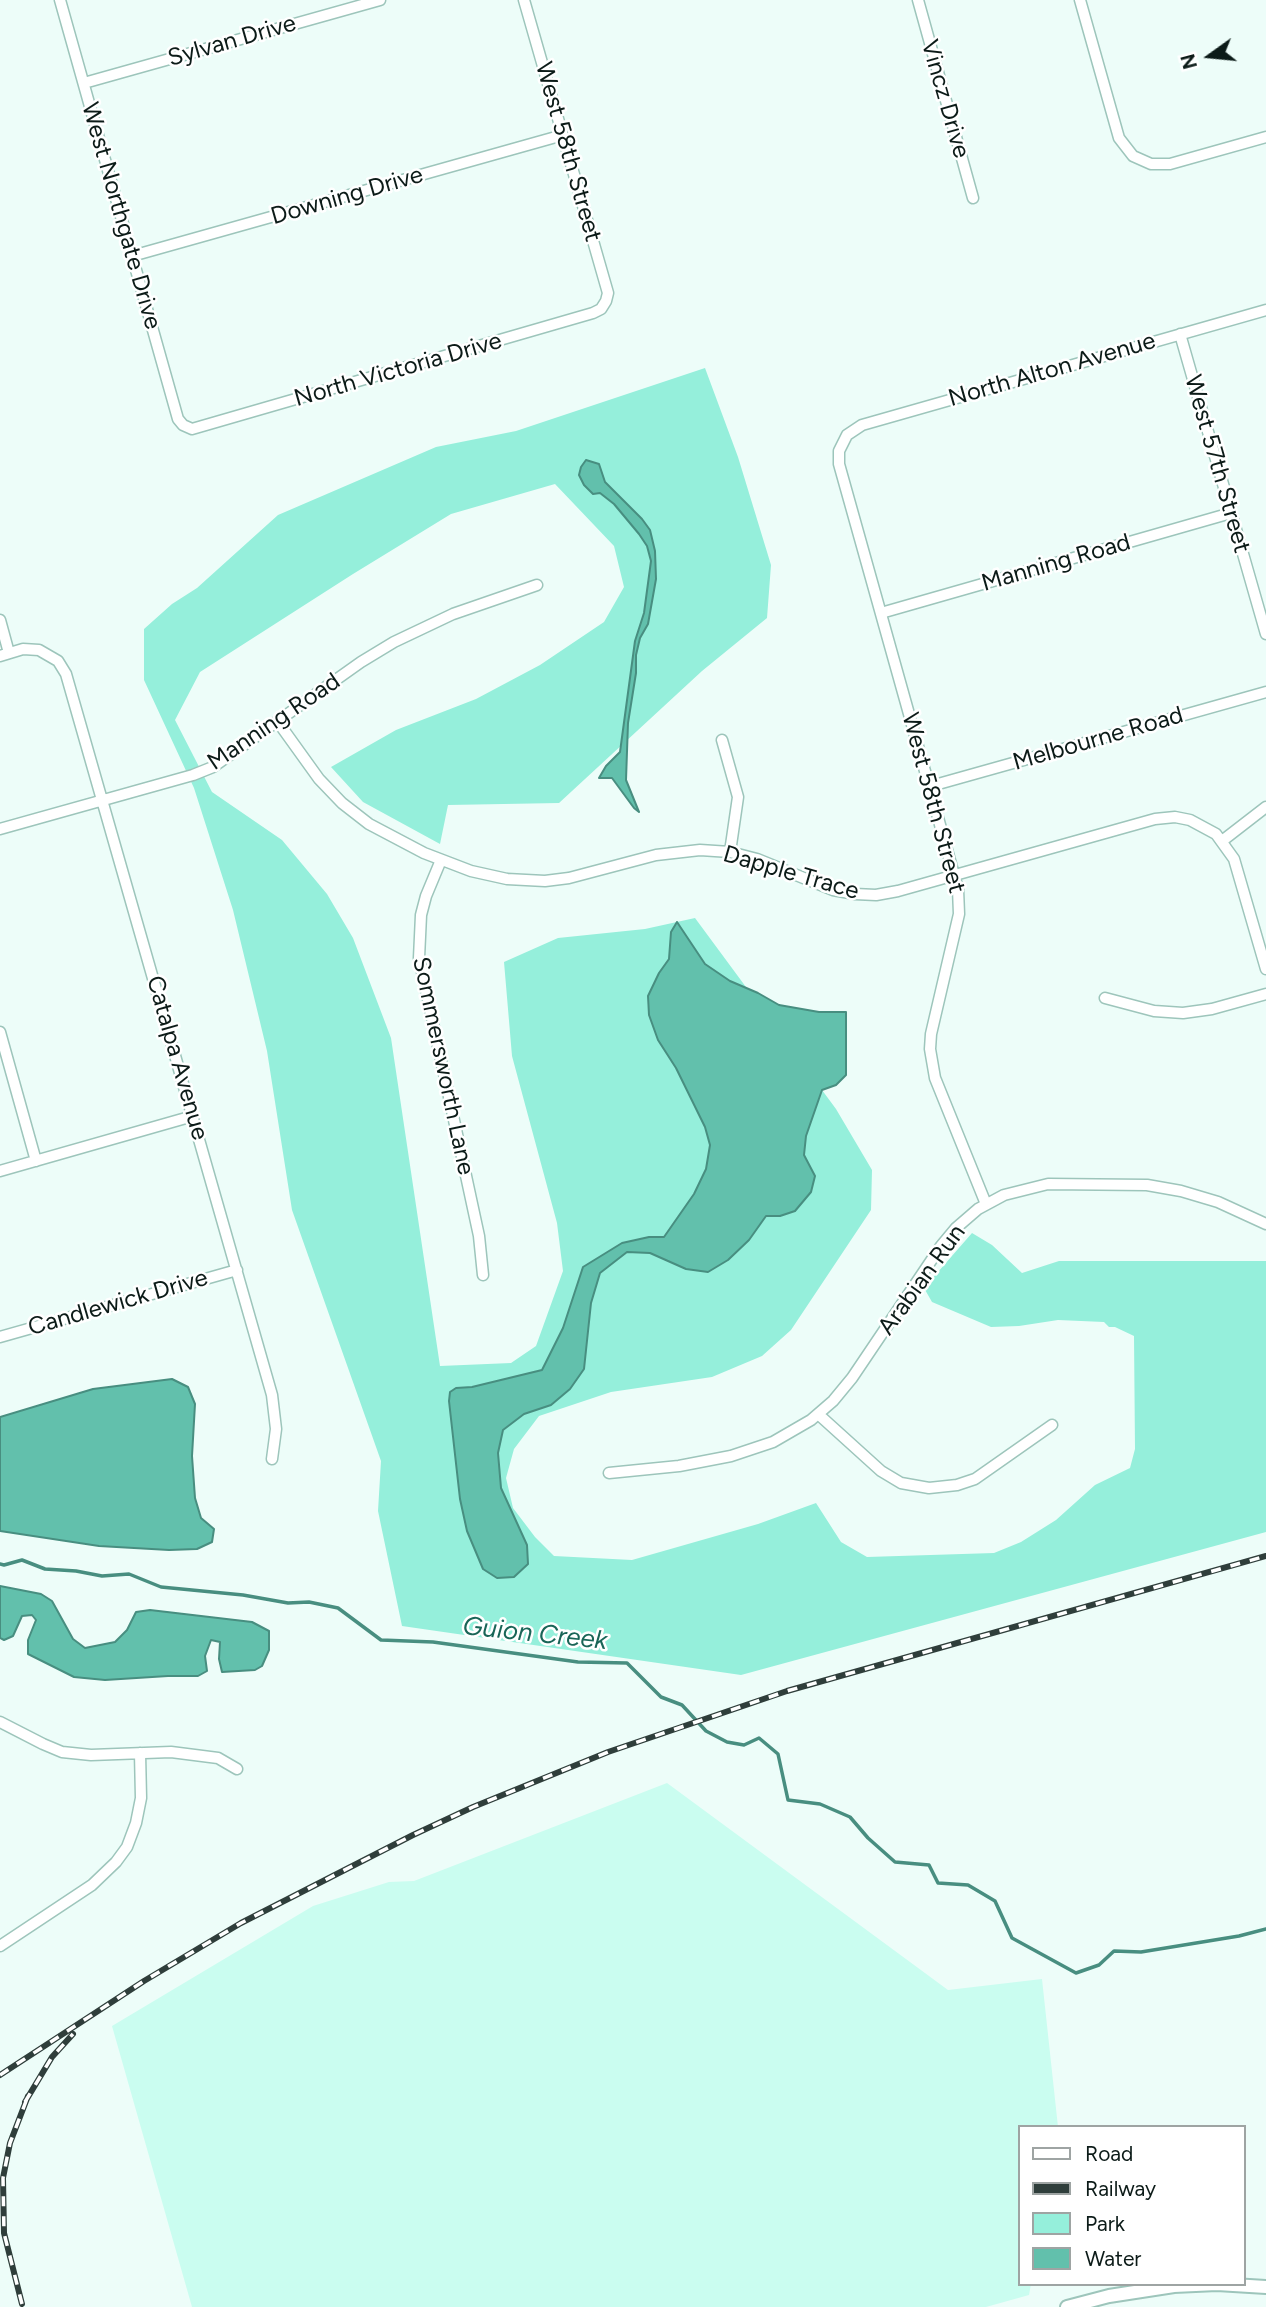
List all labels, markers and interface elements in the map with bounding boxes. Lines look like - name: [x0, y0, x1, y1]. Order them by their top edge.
- street label: Sylvan Drive: [165, 9, 299, 73]
- north arrow: [1175, 21, 1245, 91]
- street label: Vincz Drive: [914, 36, 976, 162]
- text: N: [1176, 51, 1202, 72]
- street label: West 58th Street: [529, 59, 607, 245]
- street label: West Northgate Drive: [75, 99, 167, 333]
- street label: Downing Drive: [268, 161, 426, 231]
- street label: North Victoria Drive: [291, 327, 505, 413]
- street label: North Alton Avenue: [945, 327, 1159, 413]
- street label: West 57th Street: [1178, 372, 1256, 556]
- street label: Manning Road: [978, 528, 1134, 598]
- street label: Manning Road: [202, 667, 346, 777]
- street label: Melbourne Road: [1010, 701, 1186, 777]
- street label: West 58th Street: [895, 710, 971, 896]
- street label: Dapple Trace: [720, 840, 862, 906]
- street label: Sommersworth Lane: [406, 954, 480, 1178]
- street label: Catalpa Avenue: [140, 973, 214, 1143]
- street label: Arabian Run: [872, 1219, 972, 1341]
- street label: Candlewick Drive: [25, 1264, 211, 1342]
- water label: Guion Creek: [461, 1611, 609, 1657]
- legend: [1018, 2125, 1245, 2286]
- text: Road: [1085, 2141, 1133, 2166]
- text: Railway: [1085, 2176, 1156, 2201]
- text: Park: [1085, 2211, 1125, 2236]
- text: Water: [1085, 2246, 1141, 2271]

